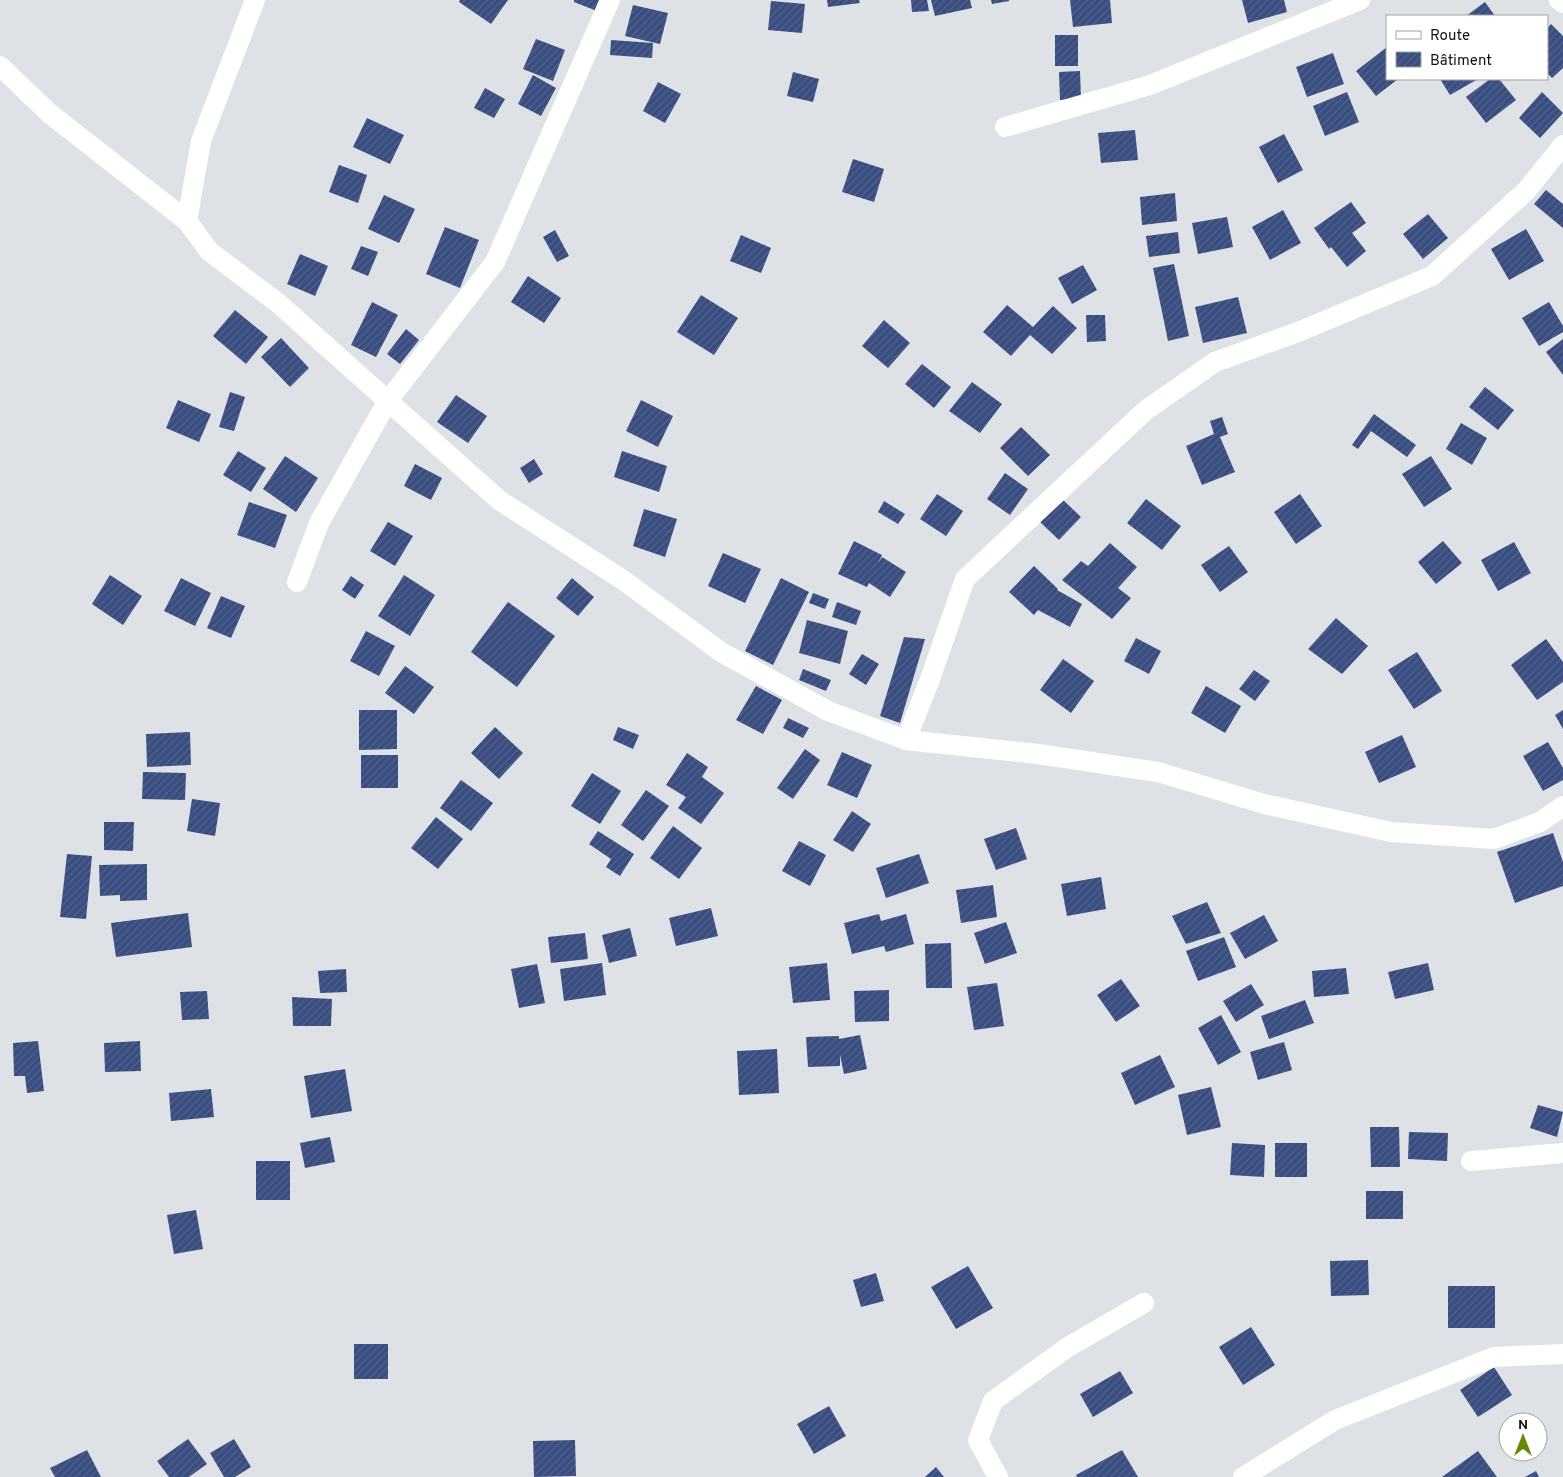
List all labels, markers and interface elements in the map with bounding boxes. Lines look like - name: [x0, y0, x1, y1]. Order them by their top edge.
- legend: [1386, 15, 1548, 80]
- text: Route: [1430, 27, 1470, 46]
- text: Bâtiment: [1430, 52, 1492, 71]
- north arrow: [1498, 1412, 1548, 1462]
- text: N: [1518, 1417, 1528, 1434]

